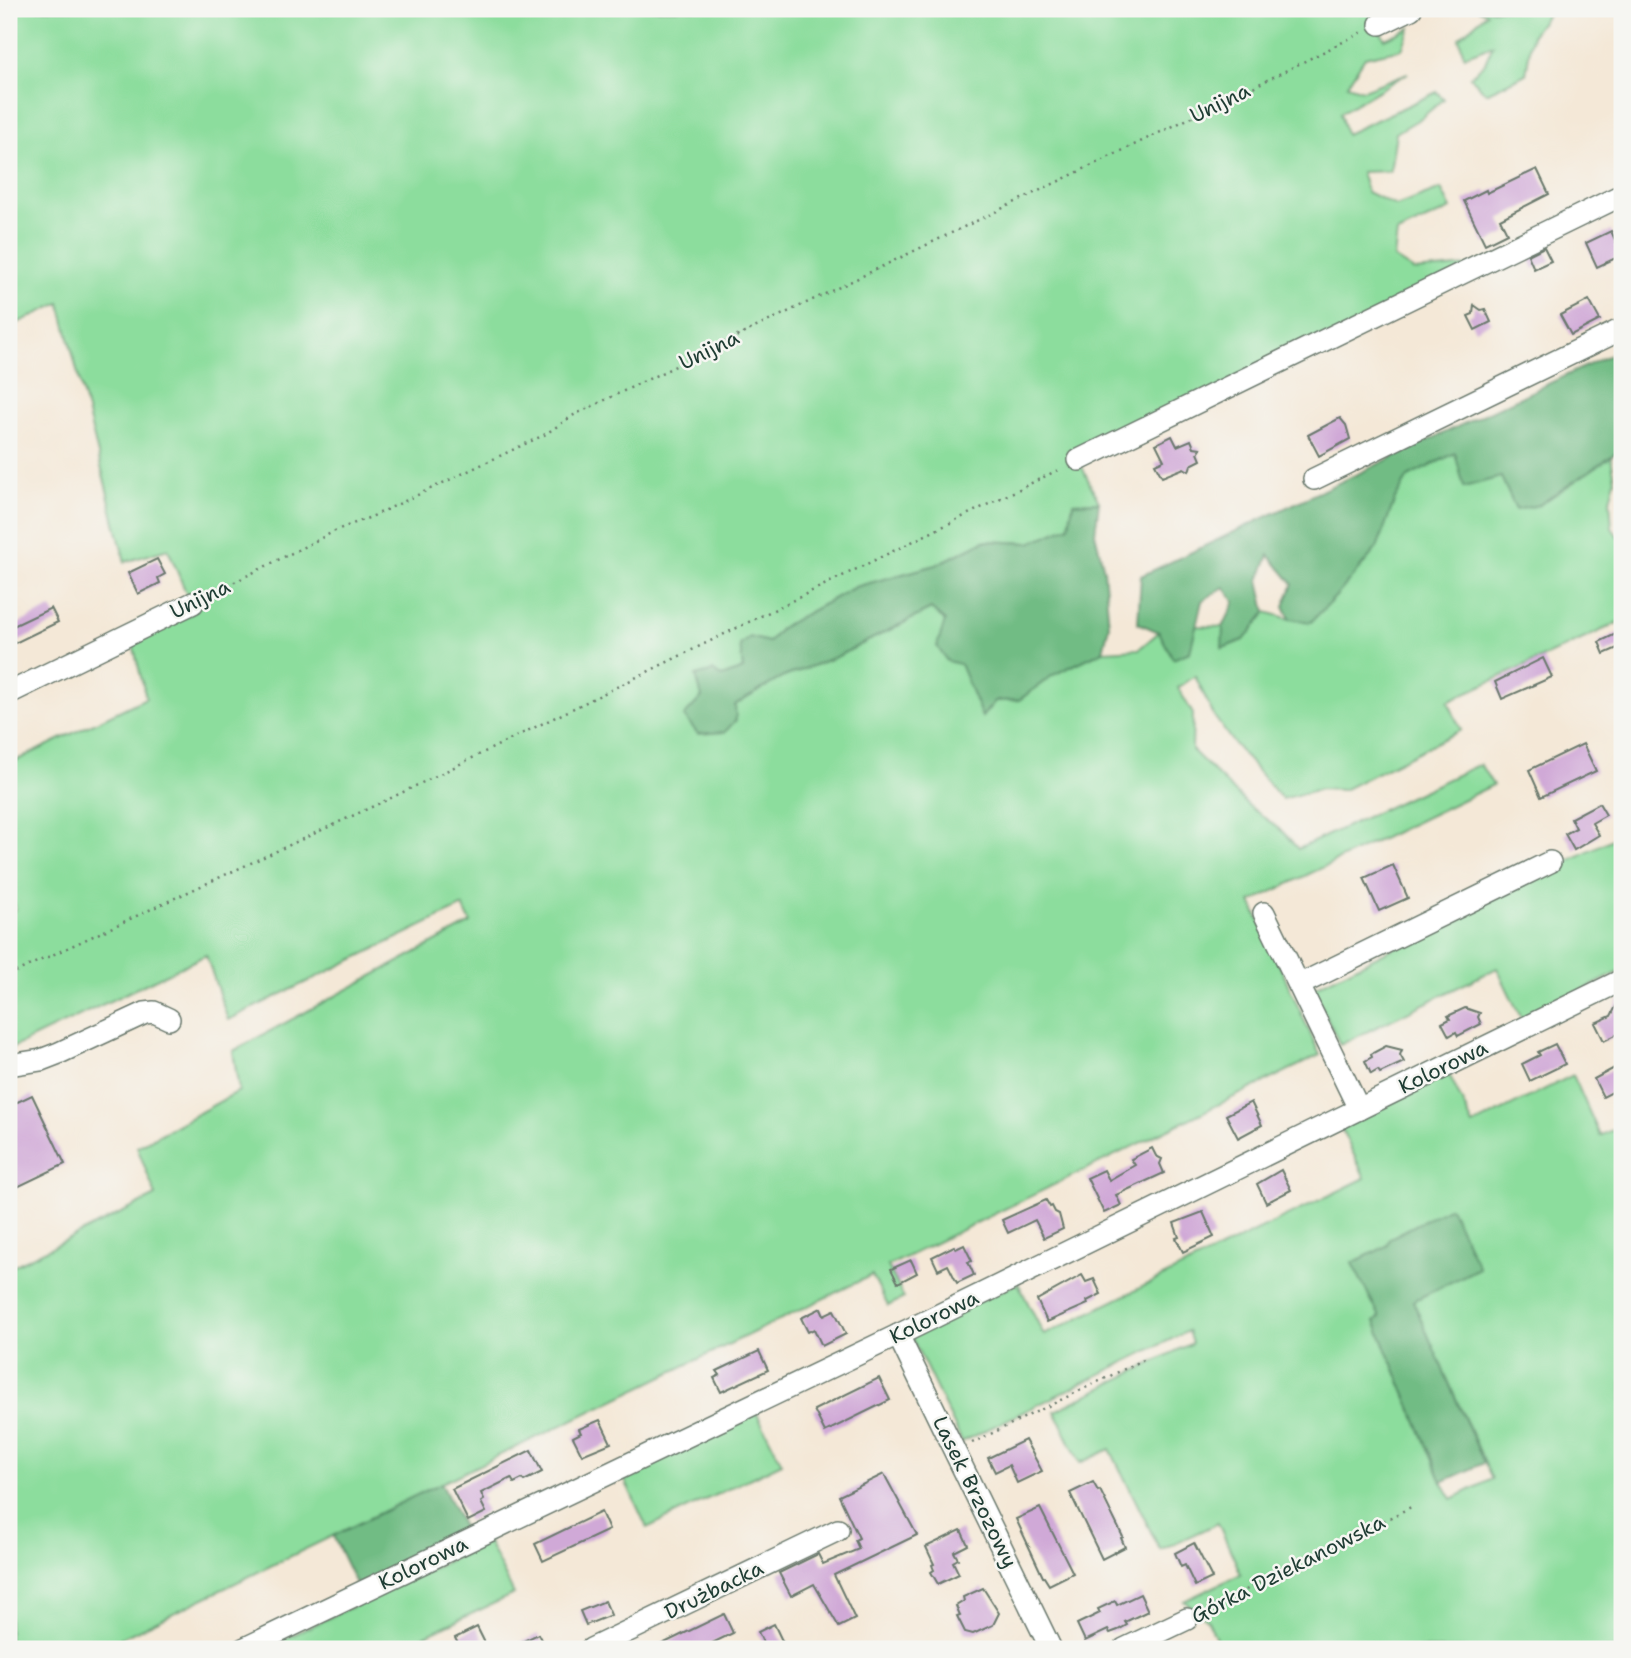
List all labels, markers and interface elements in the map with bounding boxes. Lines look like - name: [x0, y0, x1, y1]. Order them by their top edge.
- street label: Unijna: [1185, 76, 1255, 130]
- street label: Unijna: [674, 323, 744, 377]
- street label: Unijna: [165, 572, 235, 626]
- street label: Kolorowa: [1394, 1033, 1492, 1101]
- street label: Kolorowa: [885, 1283, 983, 1351]
- street label: Lasek Brzozowy: [926, 1411, 1024, 1573]
- street label: Górka Dziekanowska: [1186, 1508, 1390, 1630]
- street label: Kolorowa: [374, 1529, 472, 1597]
- street label: Drużbacka: [660, 1554, 768, 1626]

